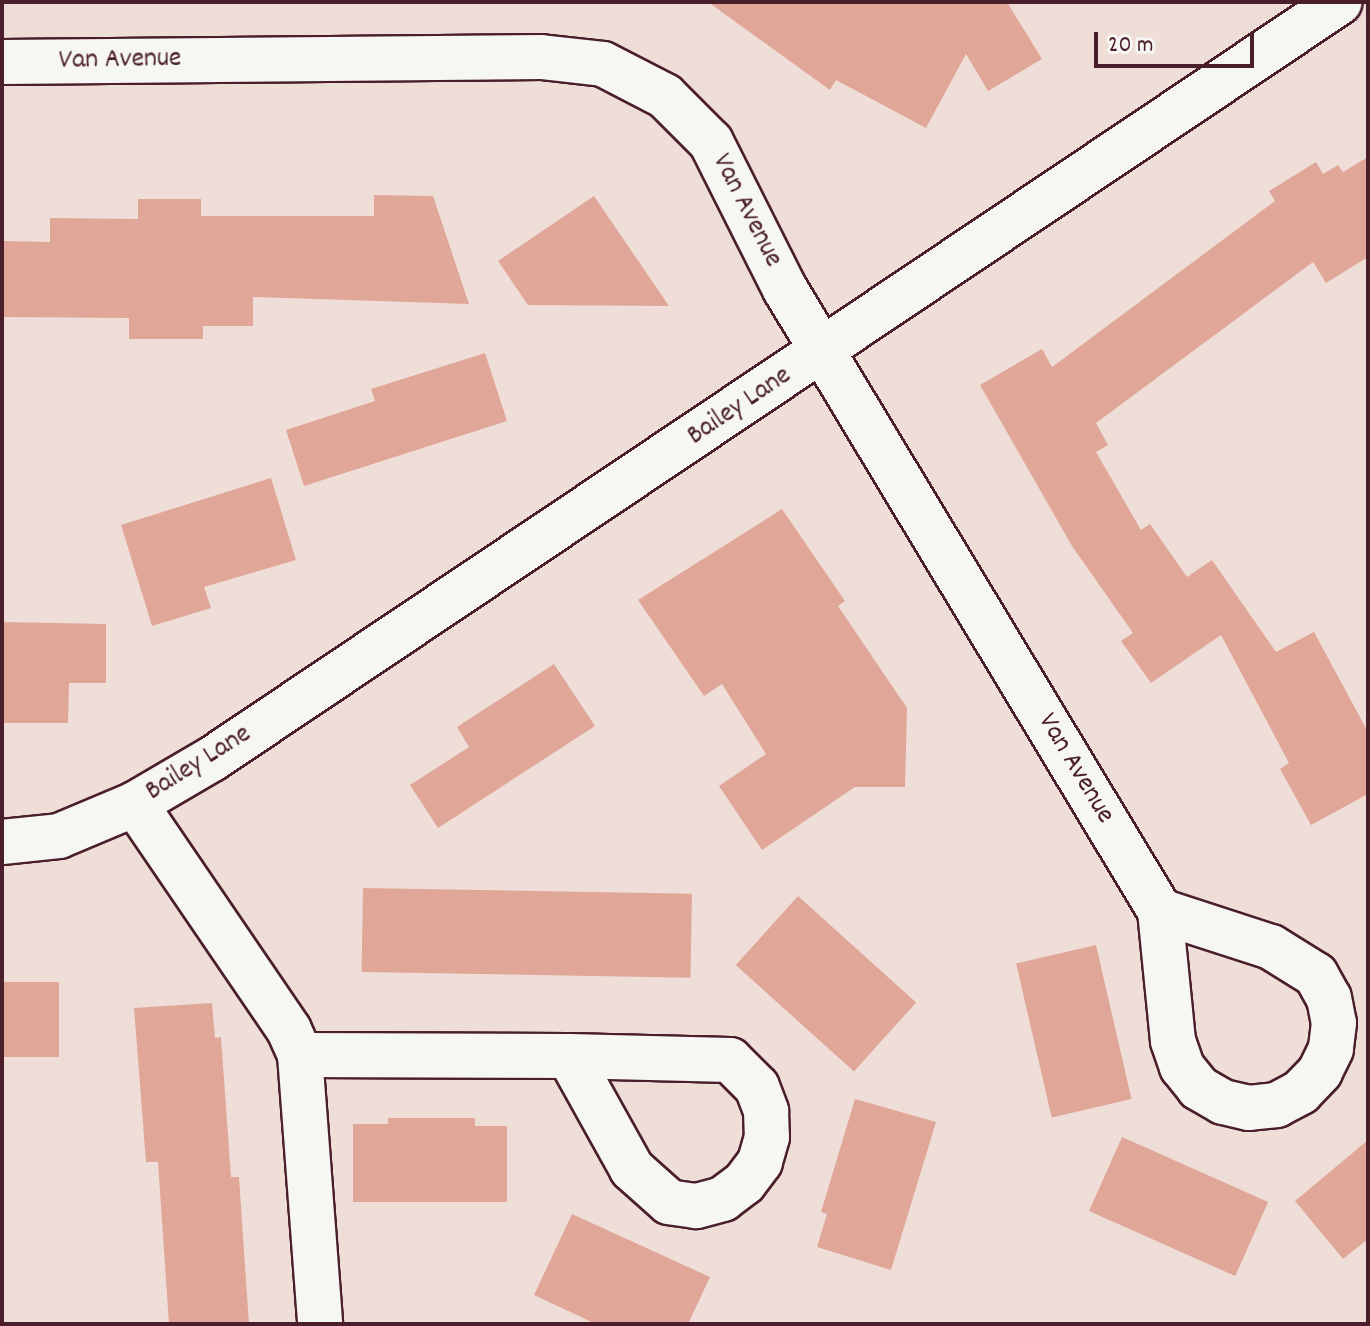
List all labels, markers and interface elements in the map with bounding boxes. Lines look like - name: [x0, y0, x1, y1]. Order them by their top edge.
- scale bar: [1098, 16, 1258, 66]
- text: 20 m: [1108, 29, 1154, 63]
- street label: Van Avenue: [58, 43, 182, 79]
- street label: Van Avenue: [703, 149, 789, 273]
- street label: Bailey Lane: [682, 360, 798, 454]
- street label: Van Avenue: [1029, 708, 1121, 830]
- street label: Bailey Lane: [140, 718, 258, 810]

